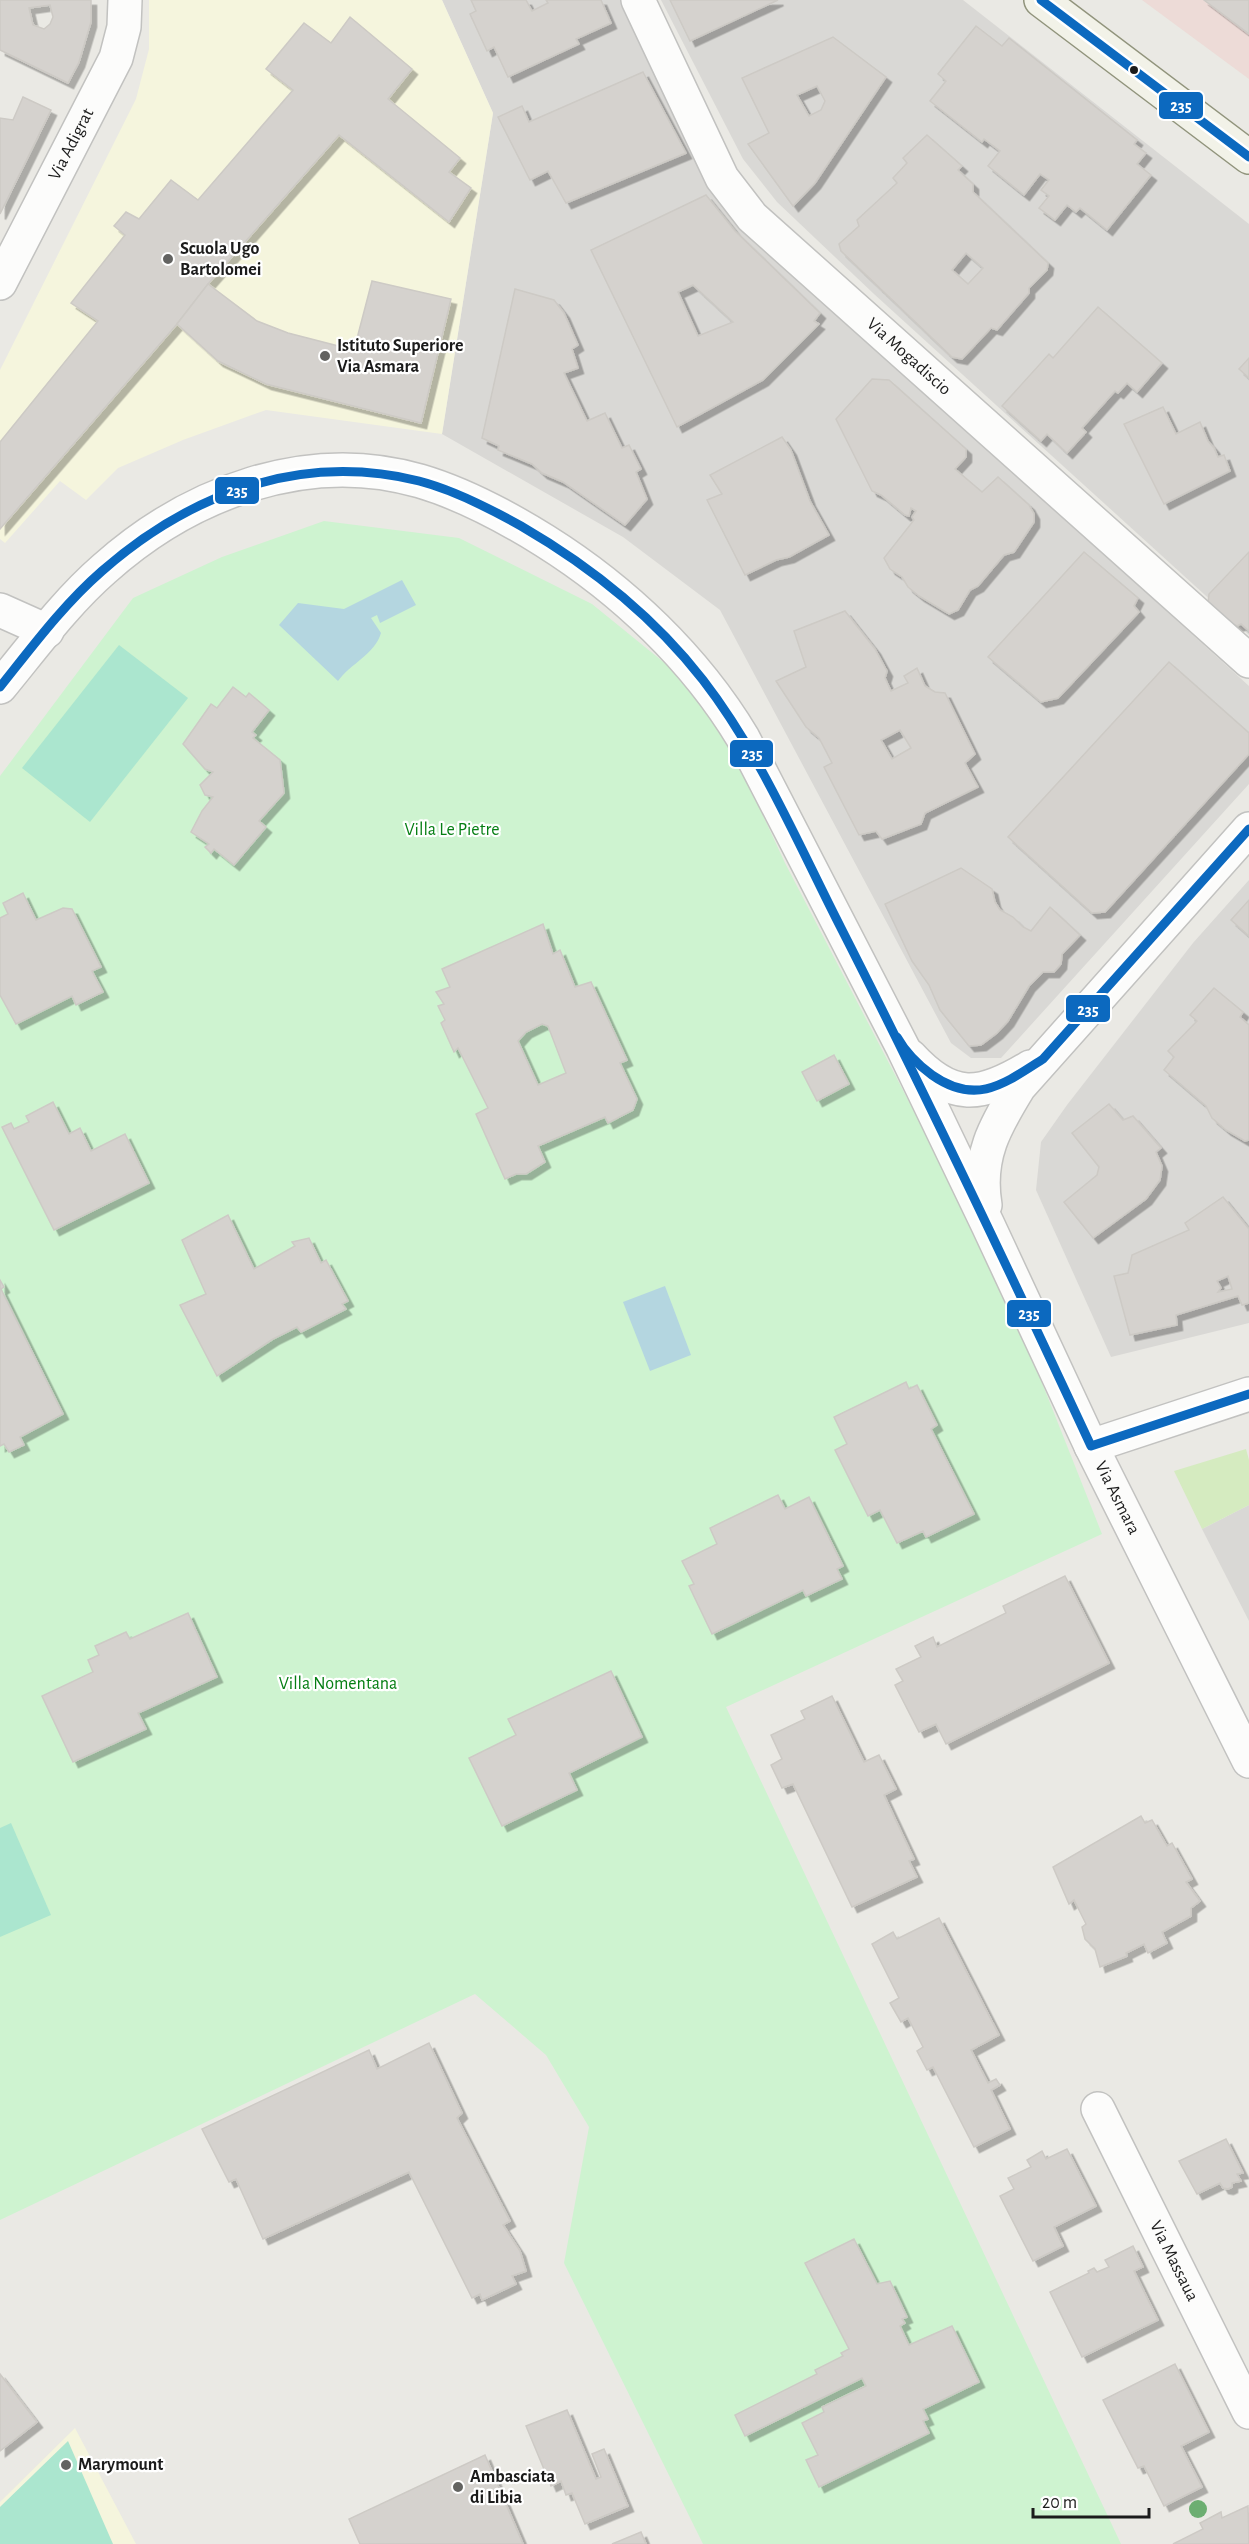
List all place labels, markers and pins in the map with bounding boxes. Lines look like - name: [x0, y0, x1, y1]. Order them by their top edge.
- unlabelled marker: [1128, 64, 1140, 76]
- place label: Scuola Ugo Bartolomei: [180, 240, 261, 279]
- marker: Scuola Ugo Bartolomei: [161, 252, 175, 266]
- place label: Istituto Superiore Via Asmara: [337, 337, 464, 376]
- marker: Istituto Superiore Via Asmara: [318, 349, 332, 363]
- place label: Marymount: [78, 2456, 163, 2474]
- marker: Marymount: [59, 2458, 73, 2472]
- place label: Ambasciata di Libia: [470, 2468, 556, 2507]
- marker: Ambasciata di Libia: [451, 2480, 465, 2494]

